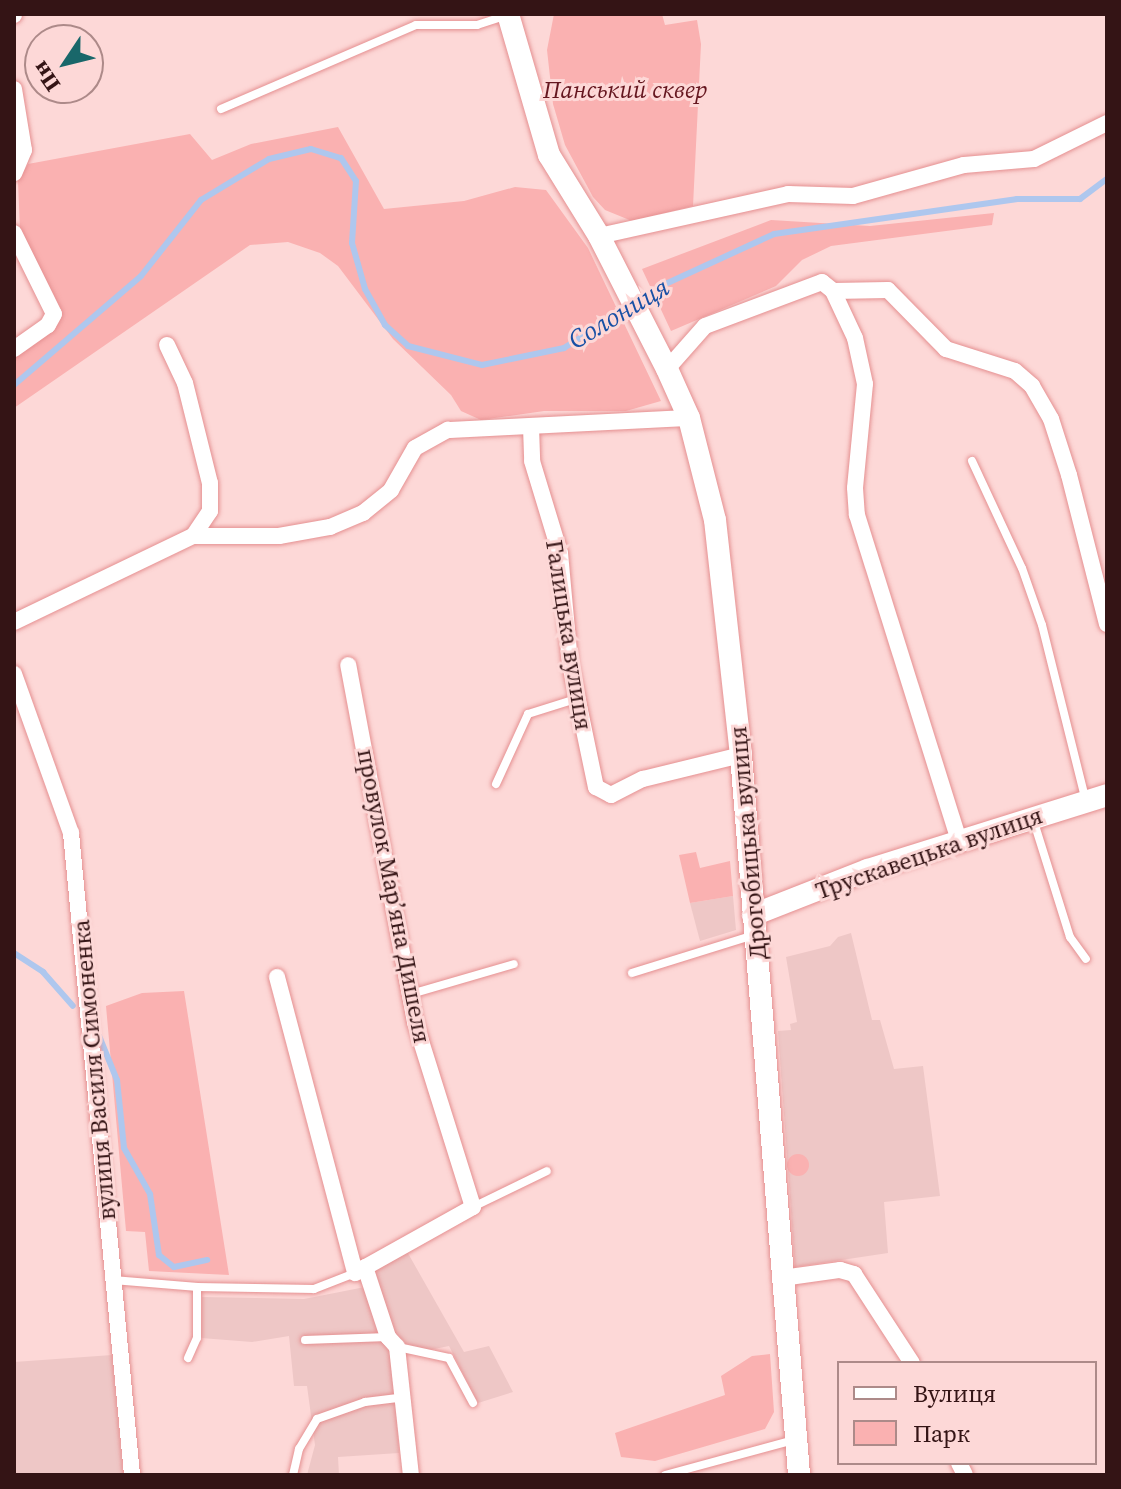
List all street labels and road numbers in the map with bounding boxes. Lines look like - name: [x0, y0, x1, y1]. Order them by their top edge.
- street label: Галицька вулиця: [540, 538, 598, 732]
- street label: Дрогобицька вулиця: [723, 725, 773, 961]
- street label: провулок Марʼяна Дишеля: [351, 746, 437, 1046]
- street label: Трускавецька вулиця: [812, 801, 1046, 905]
- street label: вулиця Василя Симоненка: [67, 919, 121, 1221]

